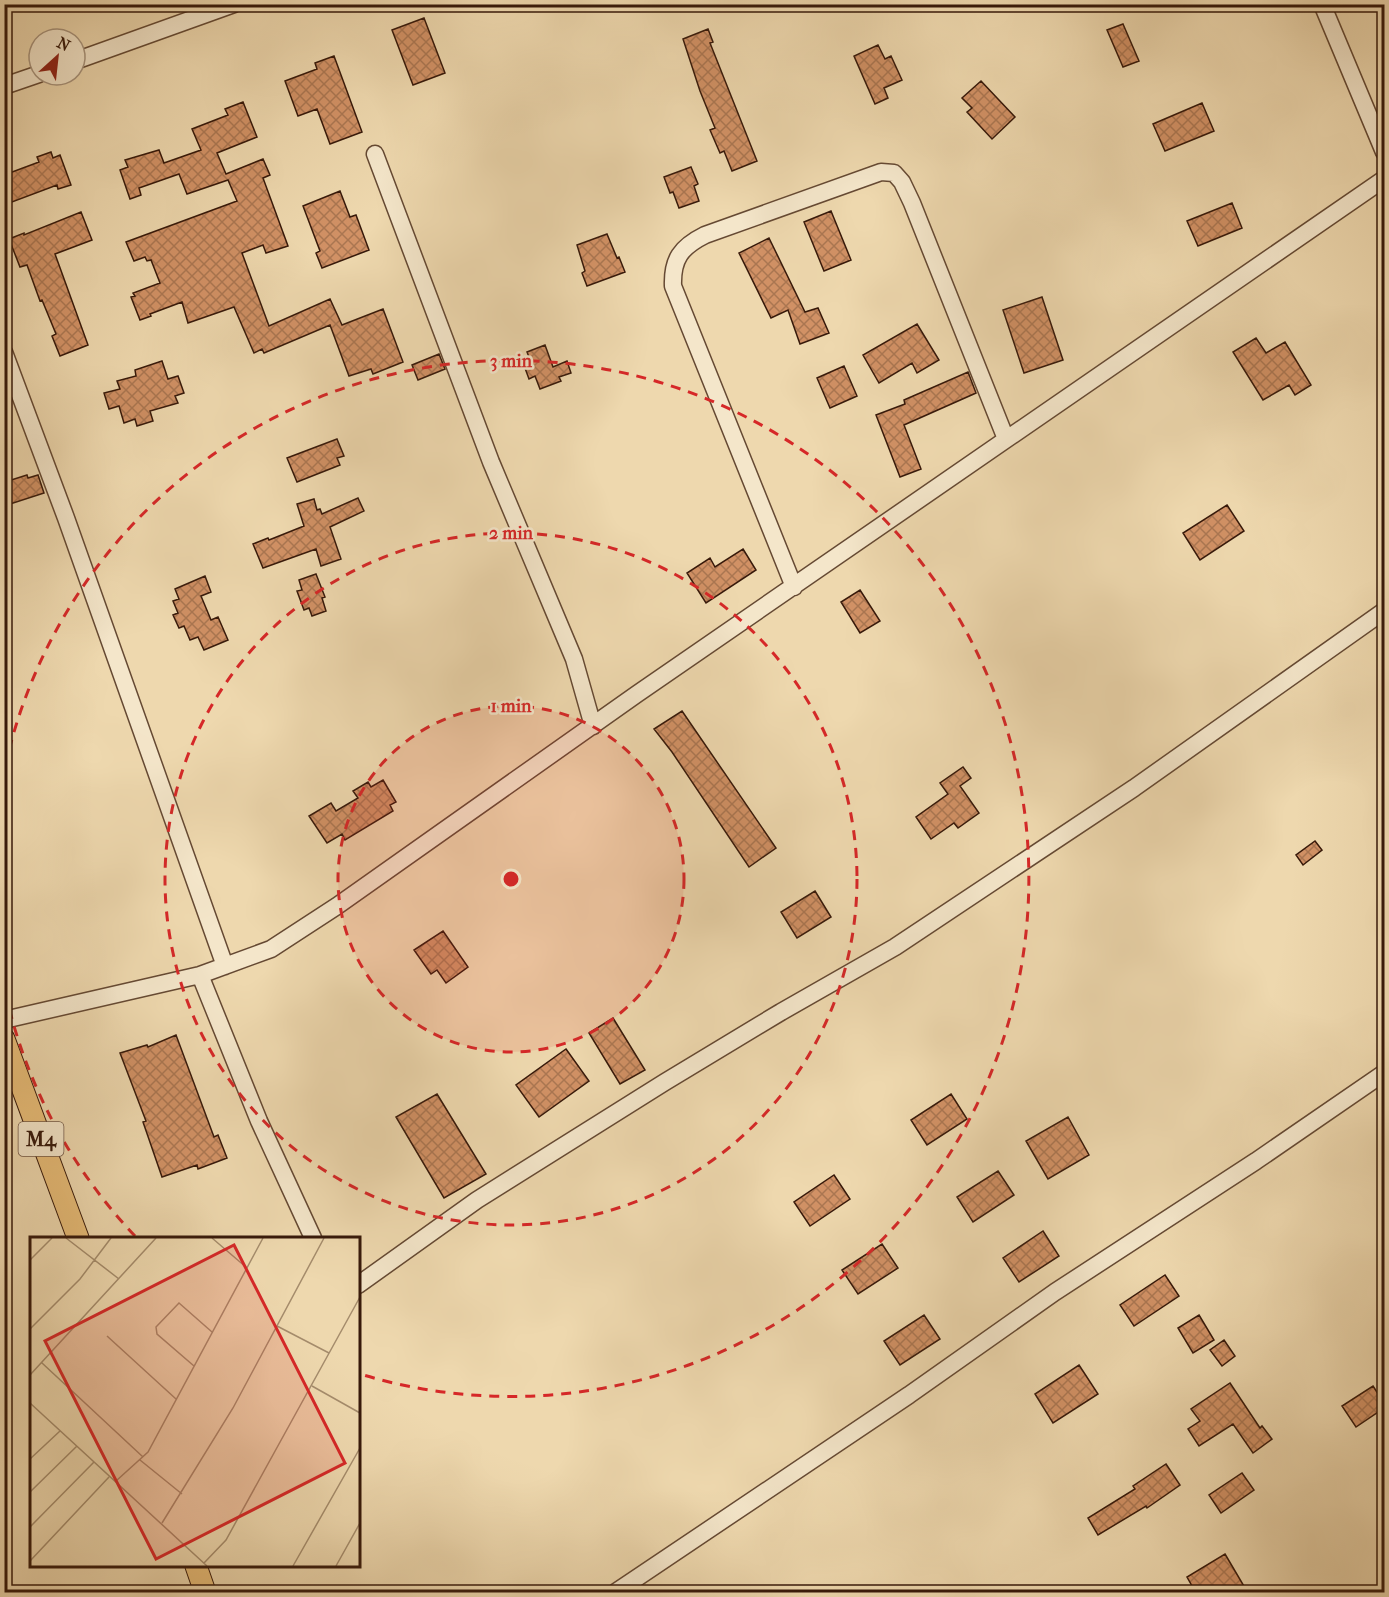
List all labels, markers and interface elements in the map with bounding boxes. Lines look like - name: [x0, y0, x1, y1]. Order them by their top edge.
- north arrow: [27, 27, 87, 87]
- text: N: [54, 33, 74, 56]
- text: 3 min: [490, 351, 533, 372]
- text: 2 min: [489, 523, 533, 544]
- text: 1 min: [490, 696, 532, 717]
- centre of rings: [501, 869, 521, 889]
- road number: M4: [18, 1122, 63, 1156]
- inset map: [30, 1237, 360, 1567]

